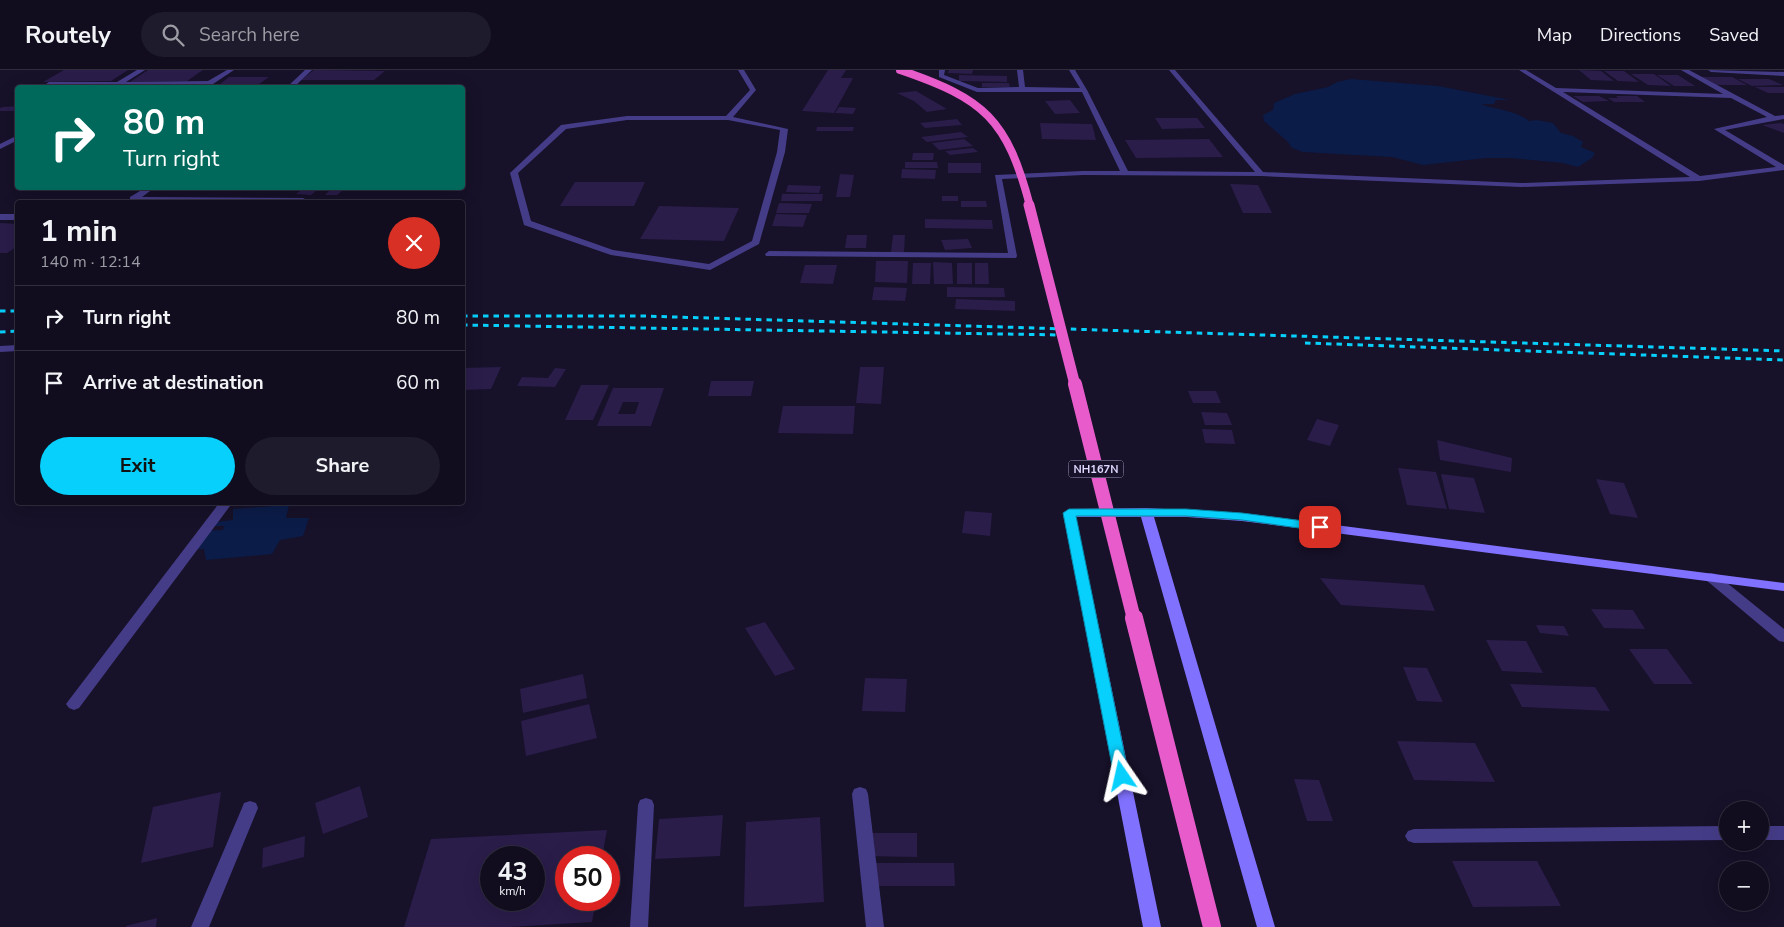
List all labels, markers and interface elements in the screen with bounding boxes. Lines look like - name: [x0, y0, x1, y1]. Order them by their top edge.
- search box: [141, 12, 491, 57]
- text: Routely: [25, 19, 111, 51]
- icon: search: [159, 21, 187, 49]
- text: Search here: [199, 22, 300, 48]
- text: Map: [1537, 23, 1572, 47]
- text: Directions: [1600, 23, 1681, 47]
- text: Saved: [1709, 23, 1759, 47]
- text: 80 m: [123, 99, 205, 146]
- icon: right: [40, 105, 105, 170]
- text: Turn right: [123, 144, 219, 174]
- text: 1 min: [40, 211, 118, 252]
- button: close: [388, 217, 440, 269]
- text: 140 m · 12:14: [40, 251, 141, 273]
- icon: right: [40, 304, 68, 332]
- text: Turn right: [83, 305, 170, 331]
- text: 80 m: [396, 305, 440, 331]
- icon: arrive: [40, 369, 68, 397]
- text: Arrive at destination: [83, 370, 264, 396]
- text: 60 m: [396, 370, 440, 396]
- button: Exit: [40, 437, 235, 495]
- button: Share: [245, 437, 440, 495]
- road number: NH167N: [1068, 460, 1124, 478]
- pin: [1299, 506, 1341, 548]
- icon: arrive: [1306, 513, 1334, 541]
- position arrow: [1095, 749, 1147, 801]
- map controls: [1719, 801, 1769, 911]
- button: +: [1719, 801, 1769, 851]
- speed limit sign: 50: [555, 846, 620, 911]
- text: 43: [497, 855, 528, 889]
- button: −: [1719, 861, 1769, 911]
- text: km/h: [499, 883, 526, 899]

